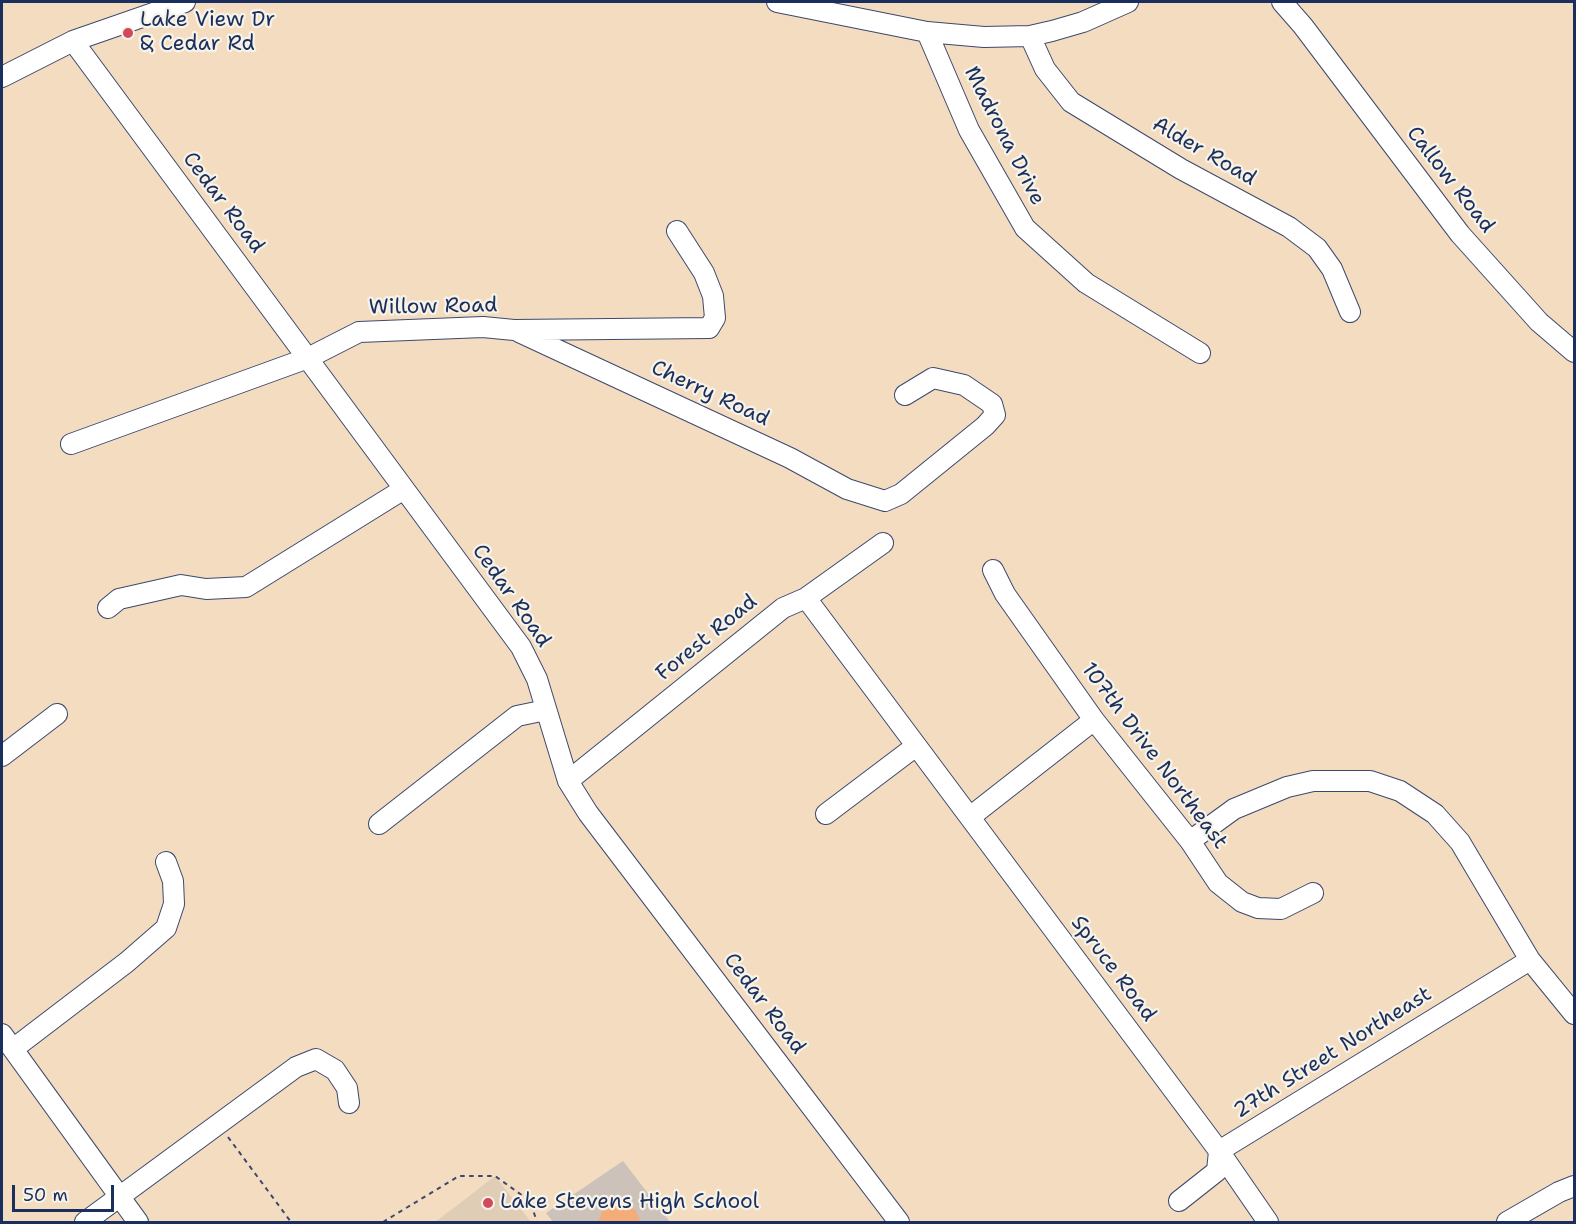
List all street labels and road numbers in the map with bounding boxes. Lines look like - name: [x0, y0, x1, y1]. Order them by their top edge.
- street label: Madrona Drive: [958, 63, 1050, 209]
- street label: Alder Road: [1148, 112, 1260, 192]
- street label: Callow Road: [1401, 122, 1499, 238]
- street label: Cedar Road: [177, 147, 269, 259]
- street label: Willow Road: [368, 293, 498, 321]
- street label: Cherry Road: [647, 356, 773, 432]
- street label: Cedar Road: [466, 540, 556, 652]
- street label: Forest Road: [651, 590, 763, 686]
- street label: 107th Drive Northeast: [1076, 658, 1232, 854]
- street label: Spruce Road: [1065, 911, 1161, 1027]
- street label: Cedar Road: [718, 948, 810, 1060]
- street label: 27th Street Northeast: [1229, 982, 1437, 1124]

